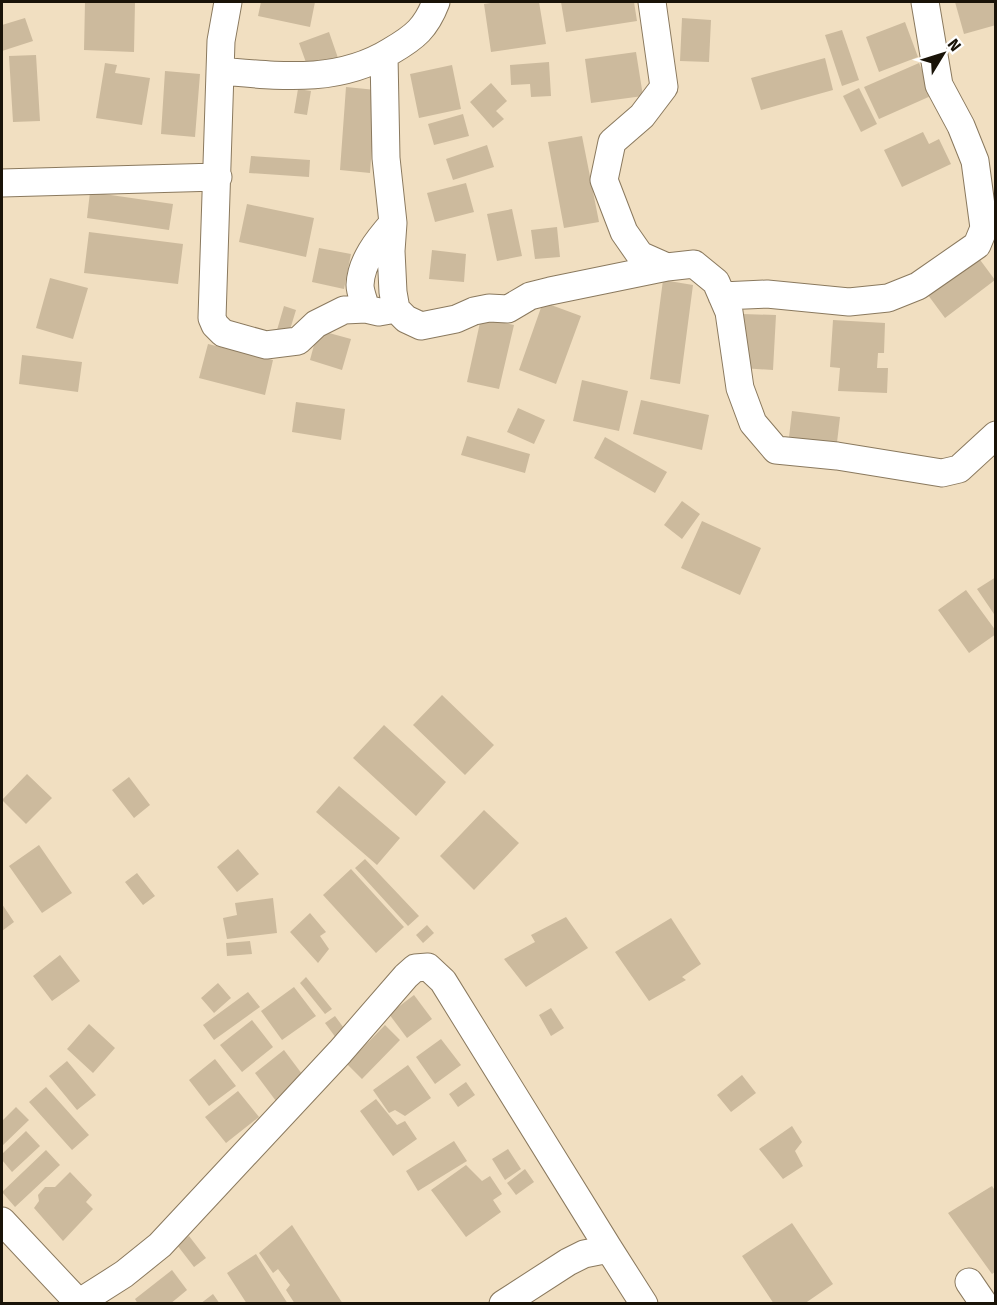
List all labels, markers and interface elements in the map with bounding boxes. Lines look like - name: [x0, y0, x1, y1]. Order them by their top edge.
- north arrow: [913, 24, 973, 84]
- text: N: [944, 35, 965, 55]

